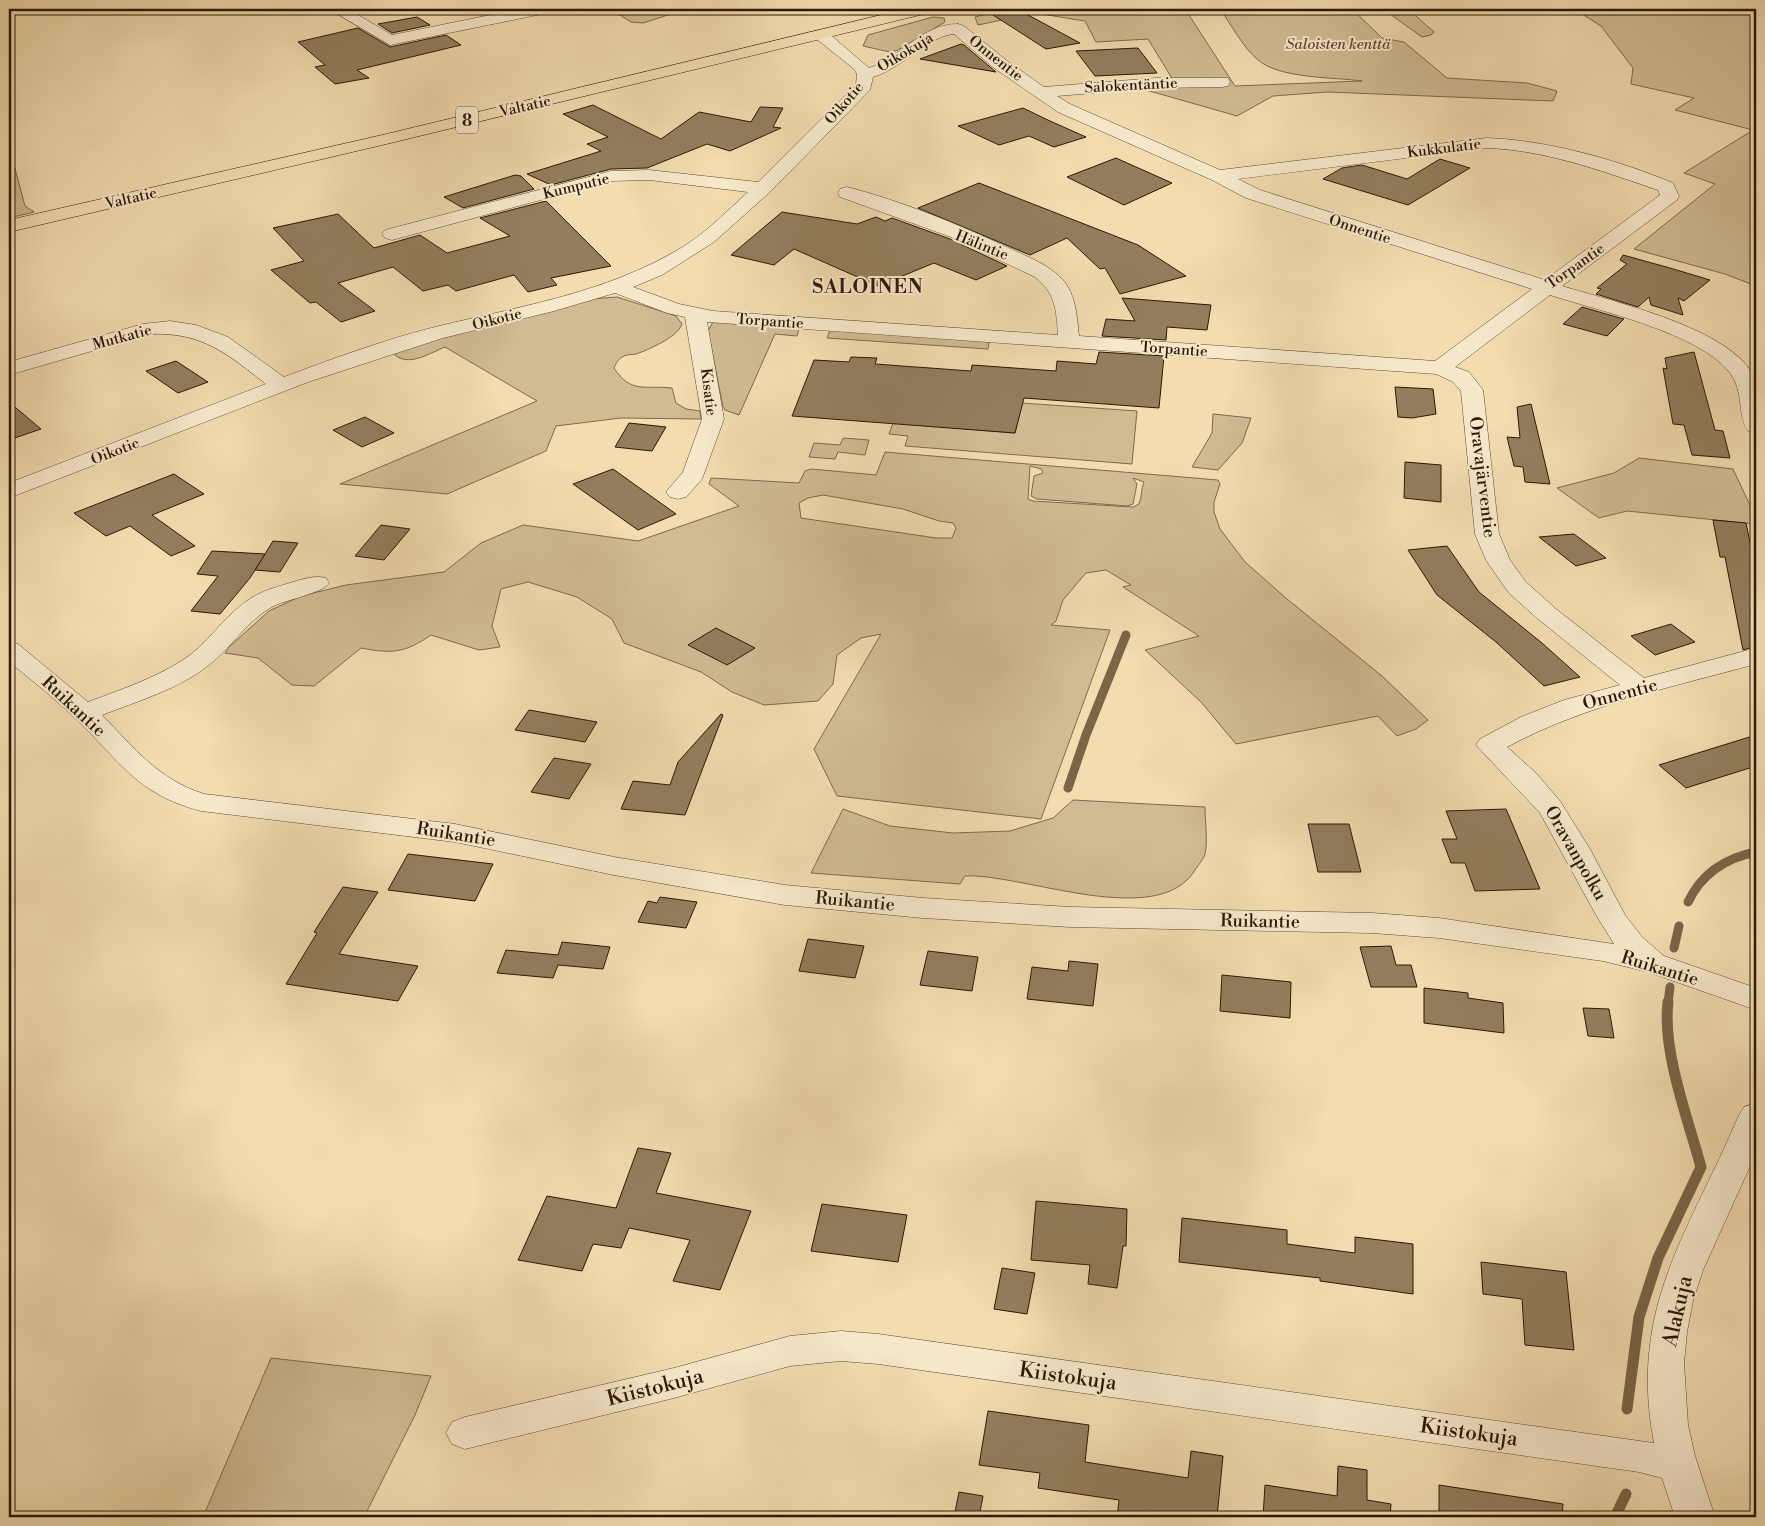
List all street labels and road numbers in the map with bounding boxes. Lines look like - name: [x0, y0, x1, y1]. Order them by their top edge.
- street label: Oikokuja: [874, 28, 937, 77]
- street label: Onnentie: [965, 31, 1027, 86]
- street label: Salokentäntie: [1084, 74, 1178, 97]
- street label: Oikotie: [821, 78, 868, 129]
- street label: Valtatie: [496, 91, 553, 122]
- road number: 8: [456, 106, 478, 134]
- street label: Kukkulatie: [1406, 135, 1482, 162]
- street label: Kumputie: [541, 169, 611, 204]
- street label: Valtatie: [102, 183, 159, 214]
- street label: Onnentie: [1326, 211, 1393, 248]
- street label: Hälintie: [952, 226, 1011, 265]
- street label: Torpantie: [1542, 239, 1608, 294]
- street label: Oikotie: [470, 304, 524, 335]
- street label: Torpantie: [736, 310, 804, 333]
- street label: Mutkatie: [90, 320, 154, 355]
- street label: Torpantie: [1140, 338, 1208, 361]
- street label: Kisatie: [696, 367, 721, 417]
- street label: Oravajärventie: [1464, 415, 1501, 539]
- street label: Oikotie: [88, 434, 142, 469]
- street label: Ruikantie: [37, 671, 111, 742]
- street label: Onnentie: [1580, 673, 1660, 716]
- street label: Oravanpolku: [1539, 802, 1612, 905]
- street label: Ruikantie: [415, 817, 497, 852]
- street label: Ruikantie: [814, 887, 896, 916]
- street label: Ruikantie: [1220, 909, 1300, 934]
- street label: Ruikantie: [1618, 946, 1701, 991]
- street label: Alakuja: [1657, 1273, 1699, 1350]
- street label: Kiistokuja: [1017, 1357, 1119, 1397]
- street label: Kiistokuja: [604, 1363, 707, 1413]
- street label: Kiistokuja: [1418, 1413, 1520, 1453]

